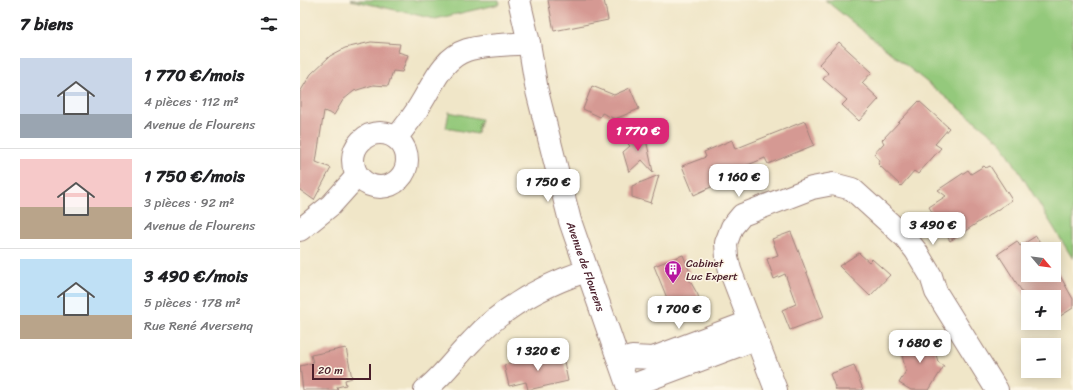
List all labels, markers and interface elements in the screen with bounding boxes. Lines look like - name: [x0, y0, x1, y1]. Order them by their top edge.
- text: 7 biens: [20, 9, 73, 39]
- icon: filters: [258, 13, 280, 35]
- text: 1 770 €/mois: [144, 60, 244, 90]
- icon: home: [52, 74, 100, 122]
- text: 4 pièces · 112 m²: [144, 90, 239, 113]
- text: Avenue de Flourens: [144, 113, 255, 136]
- pin: 1 770 €: [601, 118, 675, 152]
- text: 1 770 €: [616, 119, 660, 142]
- text: 1 750 €/mois: [144, 161, 245, 191]
- pin: 1 160 €: [702, 164, 776, 198]
- text: 1 160 €: [718, 165, 760, 188]
- pin: 1 750 €: [511, 169, 585, 203]
- text: 1 750 €: [526, 170, 570, 193]
- icon: home: [52, 175, 100, 223]
- text: 3 pièces · 92 m²: [144, 191, 234, 214]
- pin: 3 490 €: [896, 212, 970, 246]
- text: 3 490 €: [910, 213, 956, 236]
- text: Avenue de Flourens: [144, 214, 255, 237]
- street label: Avenue de Flourens: [561, 218, 610, 315]
- north arrow: [1021, 242, 1061, 282]
- map controls: [1021, 242, 1061, 378]
- place label: Cabinet Luc Expert: [686, 254, 738, 286]
- building icon: Cabinet Luc Expert: [663, 259, 683, 284]
- text: 3 490 €/mois: [144, 261, 248, 291]
- icon: home: [52, 275, 100, 323]
- button: +: [1021, 290, 1061, 330]
- text: 5 pièces · 178 m²: [144, 291, 241, 314]
- pin: 1 700 €: [642, 296, 716, 330]
- text: 1 700 €: [657, 297, 701, 320]
- text: Rue René Aversenq: [144, 314, 253, 337]
- pin: 1 680 €: [883, 330, 957, 364]
- text: 1 680 €: [898, 331, 942, 354]
- pin: 1 320 €: [501, 338, 575, 372]
- button: −: [1021, 338, 1061, 378]
- text: 1 320 €: [516, 339, 560, 362]
- text: 20 m: [318, 361, 343, 380]
- scale bar: [312, 362, 371, 381]

